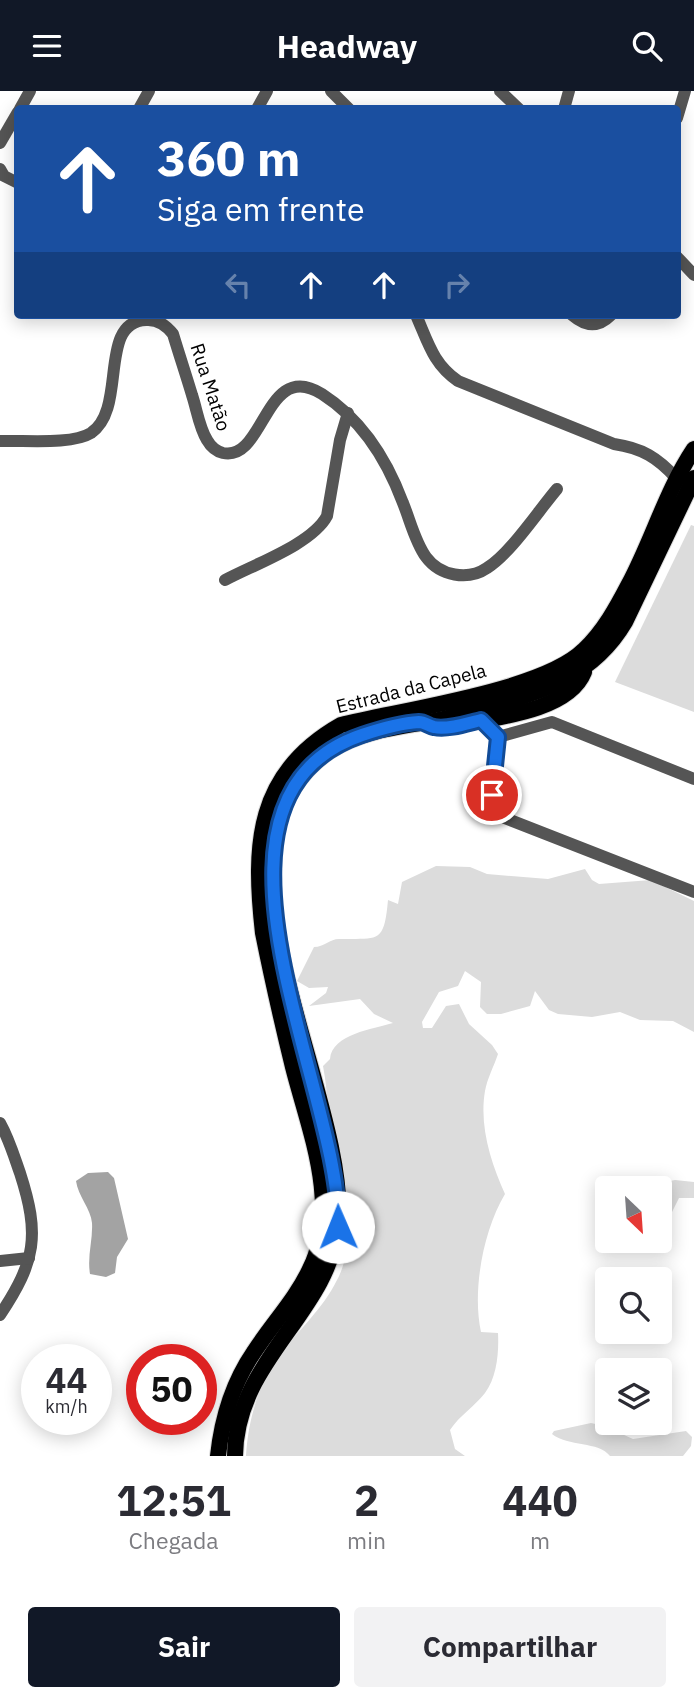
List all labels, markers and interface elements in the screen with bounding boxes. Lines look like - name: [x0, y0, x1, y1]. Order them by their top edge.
- text: Headway: [277, 25, 417, 67]
- icon: menu: [28, 27, 66, 65]
- icon: search: [628, 27, 666, 65]
- text: 360 m: [157, 126, 301, 189]
- icon: ahead: [42, 133, 133, 224]
- text: Siga em frente: [157, 188, 364, 230]
- icon: left: [219, 266, 257, 304]
- icon: ahead: [292, 266, 330, 304]
- icon: ahead: [365, 266, 403, 304]
- icon: right: [438, 266, 476, 304]
- street label: Rua Matão: [186, 340, 236, 434]
- street label: Estrada da Capela: [333, 658, 489, 718]
- pin: [462, 765, 522, 825]
- icon: arrive: [473, 776, 511, 814]
- north arrow: [595, 1176, 672, 1253]
- map controls: [595, 1176, 672, 1435]
- position arrow: [301, 1190, 375, 1264]
- button: search: [595, 1267, 672, 1344]
- speed limit sign: 50: [126, 1344, 217, 1435]
- text: 44: [45, 1357, 88, 1403]
- button: layers: [595, 1358, 672, 1435]
- text: km/h: [45, 1395, 88, 1418]
- text: 12:51: [116, 1473, 231, 1528]
- text: 2: [354, 1473, 379, 1528]
- text: 440: [502, 1473, 578, 1528]
- text: Chegada: [129, 1525, 219, 1555]
- text: min: [347, 1525, 386, 1555]
- text: m: [530, 1525, 550, 1555]
- button: Sair: [28, 1607, 340, 1687]
- button: Compartilhar: [354, 1607, 666, 1687]

